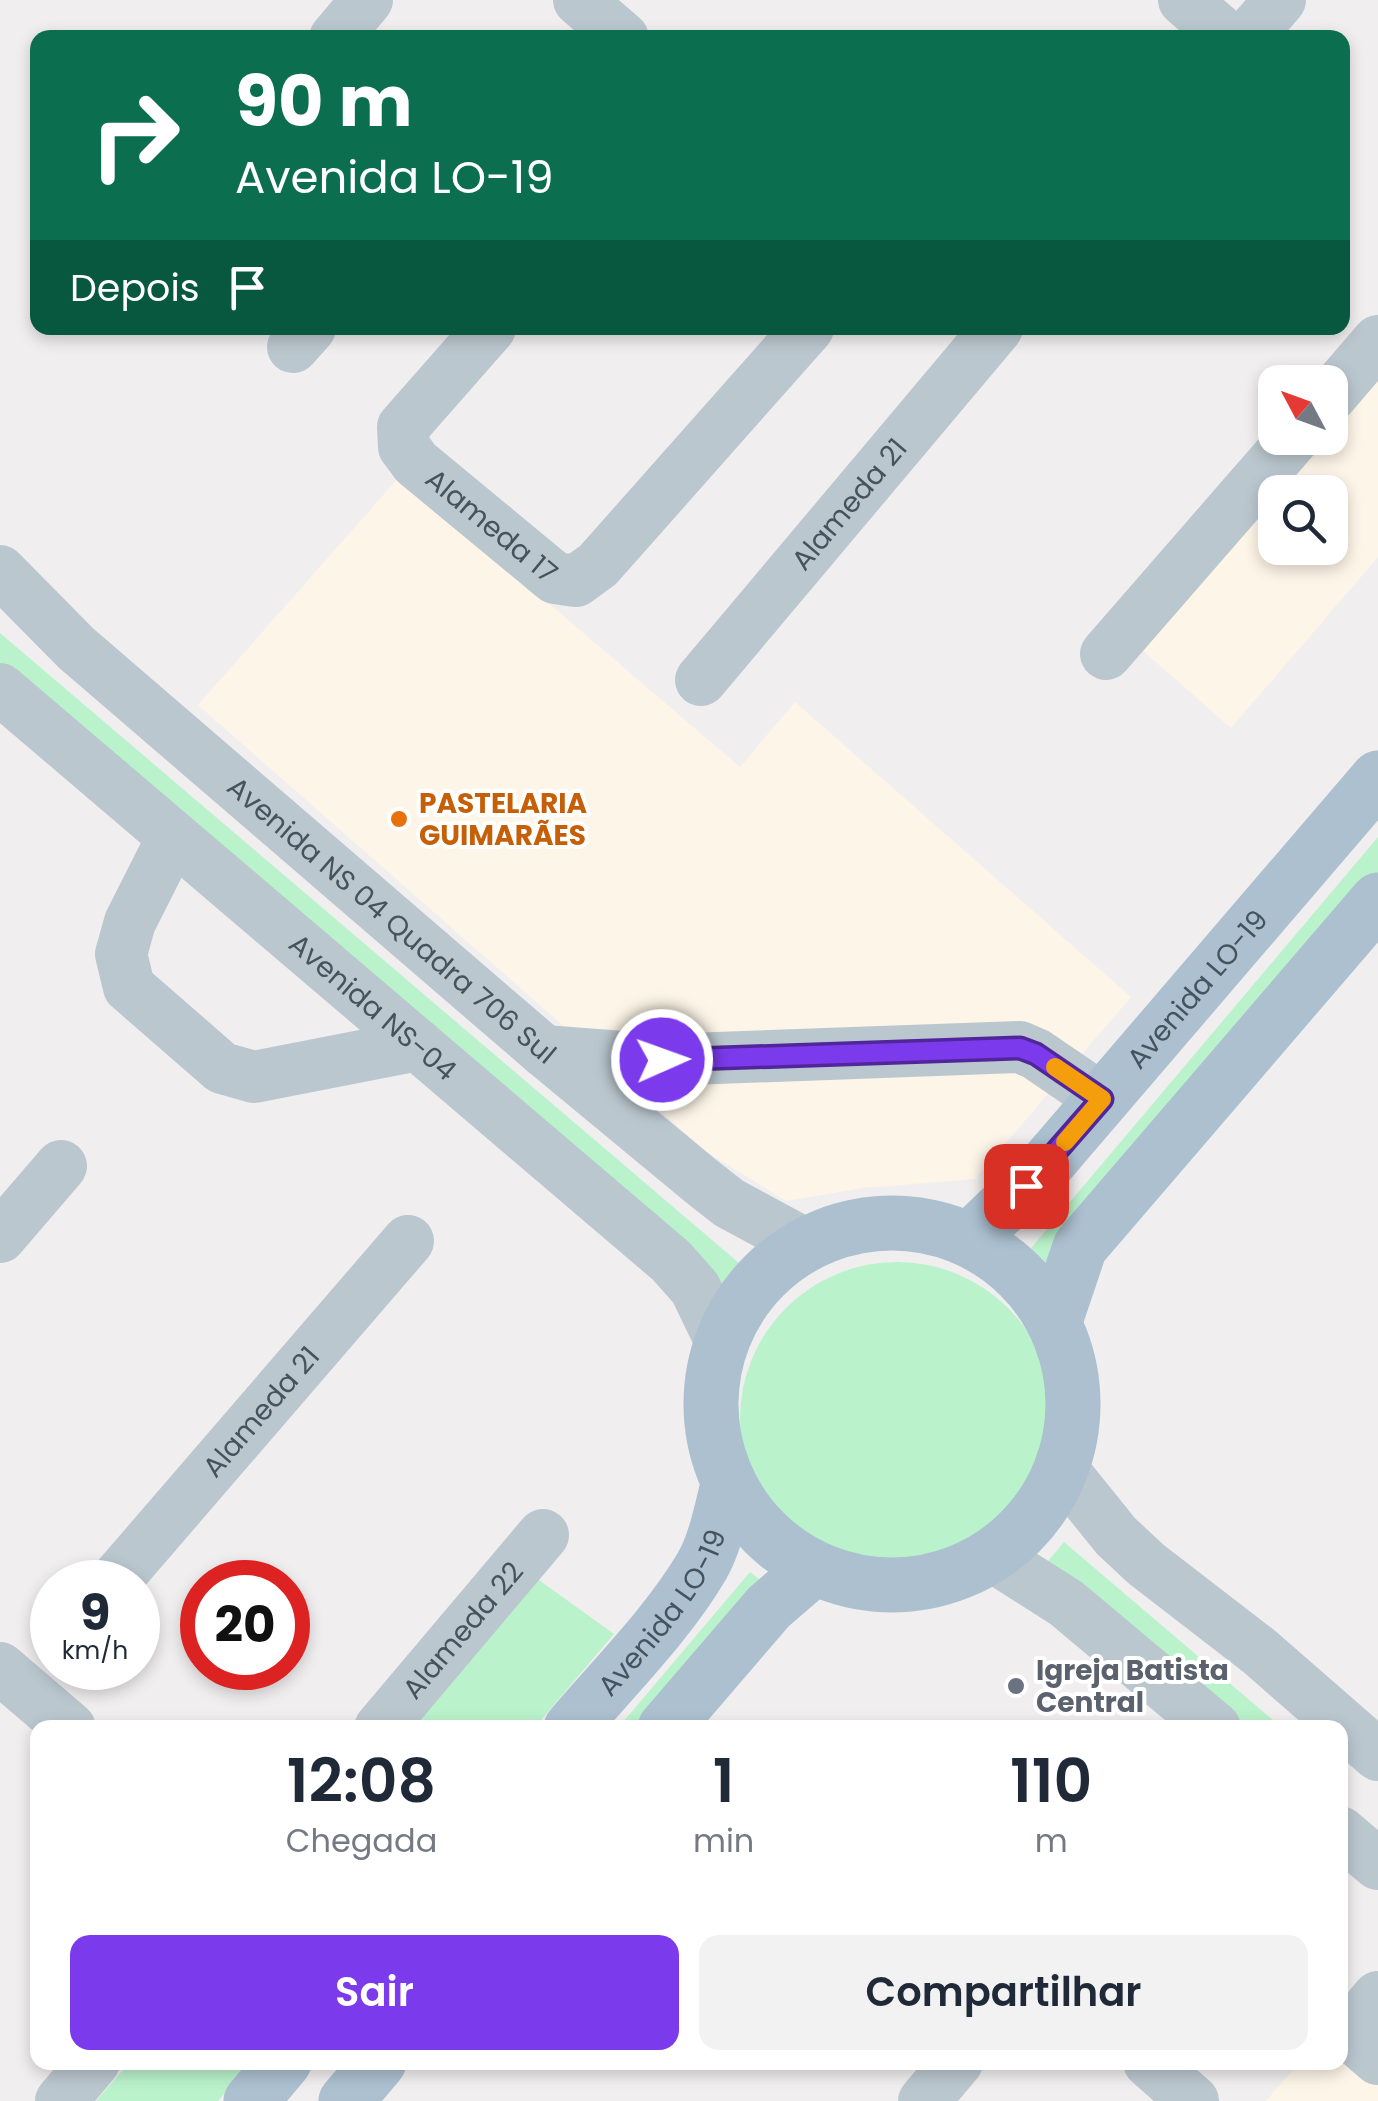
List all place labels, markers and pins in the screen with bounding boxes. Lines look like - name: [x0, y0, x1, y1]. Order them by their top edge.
- place label: PASTELARIA GUIMARÃES: [419, 784, 588, 855]
- marker: PASTELARIA GUIMARÃES: [388, 808, 410, 830]
- pin: [984, 1144, 1069, 1229]
- place label: Igreja Batista Central: [1036, 1651, 1229, 1722]
- marker: Igreja Batista Central: [1005, 1675, 1027, 1697]

